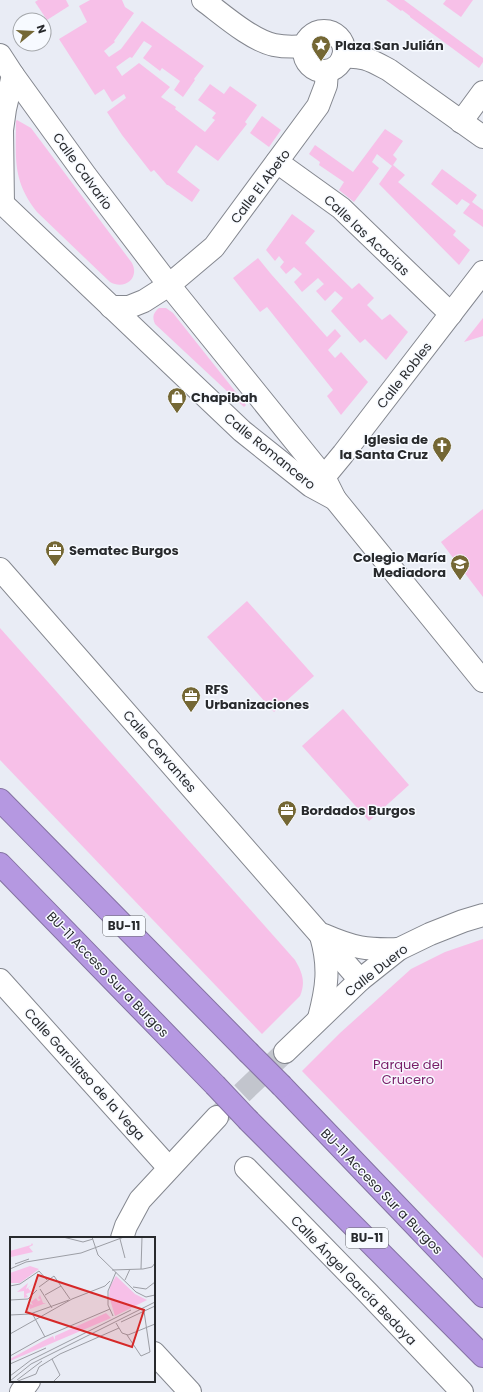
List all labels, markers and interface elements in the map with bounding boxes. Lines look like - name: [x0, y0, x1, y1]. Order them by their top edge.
- north arrow: [12, 12, 52, 52]
- text: N: [33, 22, 50, 35]
- place icon: Plaza San Julián: [310, 34, 332, 62]
- place label: Plaza San Julián: [335, 36, 444, 55]
- street label: Calle Calvario: [48, 129, 117, 214]
- street label: Calle El Abeto: [226, 145, 295, 227]
- street label: Calle las Acacias: [320, 191, 414, 280]
- street label: Calle Robles: [372, 338, 437, 413]
- shop icon: Chapibah: [166, 386, 188, 414]
- place label: Chapibah: [191, 388, 258, 407]
- street label: Calle Romancero: [220, 409, 319, 494]
- place label: Iglesia de la Santa Cruz: [339, 430, 429, 464]
- church icon: Iglesia de la Santa Cruz: [431, 435, 453, 463]
- office icon: Sematec Burgos: [44, 539, 66, 567]
- place label: Sematec Burgos: [69, 541, 179, 560]
- place label: Colegio María Mediadora: [353, 548, 446, 582]
- school or university icon: Colegio María Mediadora: [449, 553, 471, 581]
- place label: RFS Urbanizaciones: [205, 680, 309, 714]
- office icon: RFS Urbanizaciones: [180, 685, 202, 713]
- street label: Calle Cervantes: [118, 706, 201, 797]
- office icon: Bordados Burgos: [276, 799, 298, 827]
- place label: Bordados Burgos: [301, 801, 415, 820]
- street label: BU-11 Acceso Sur a Burgos: [42, 907, 173, 1042]
- road number: BU-11: [103, 916, 145, 936]
- street label: Calle Duero: [341, 940, 412, 1001]
- street label: Calle Garcilaso de la Vega: [20, 1004, 149, 1145]
- park label: Parque del Crucero: [373, 1055, 443, 1089]
- street label: BU-11 Acceso Sur a Burgos: [318, 1125, 446, 1257]
- street label: Calle Ángel García Bedoya: [286, 1211, 421, 1349]
- road number: BU-11: [346, 1228, 388, 1248]
- inset map: [10, 1237, 155, 1382]

